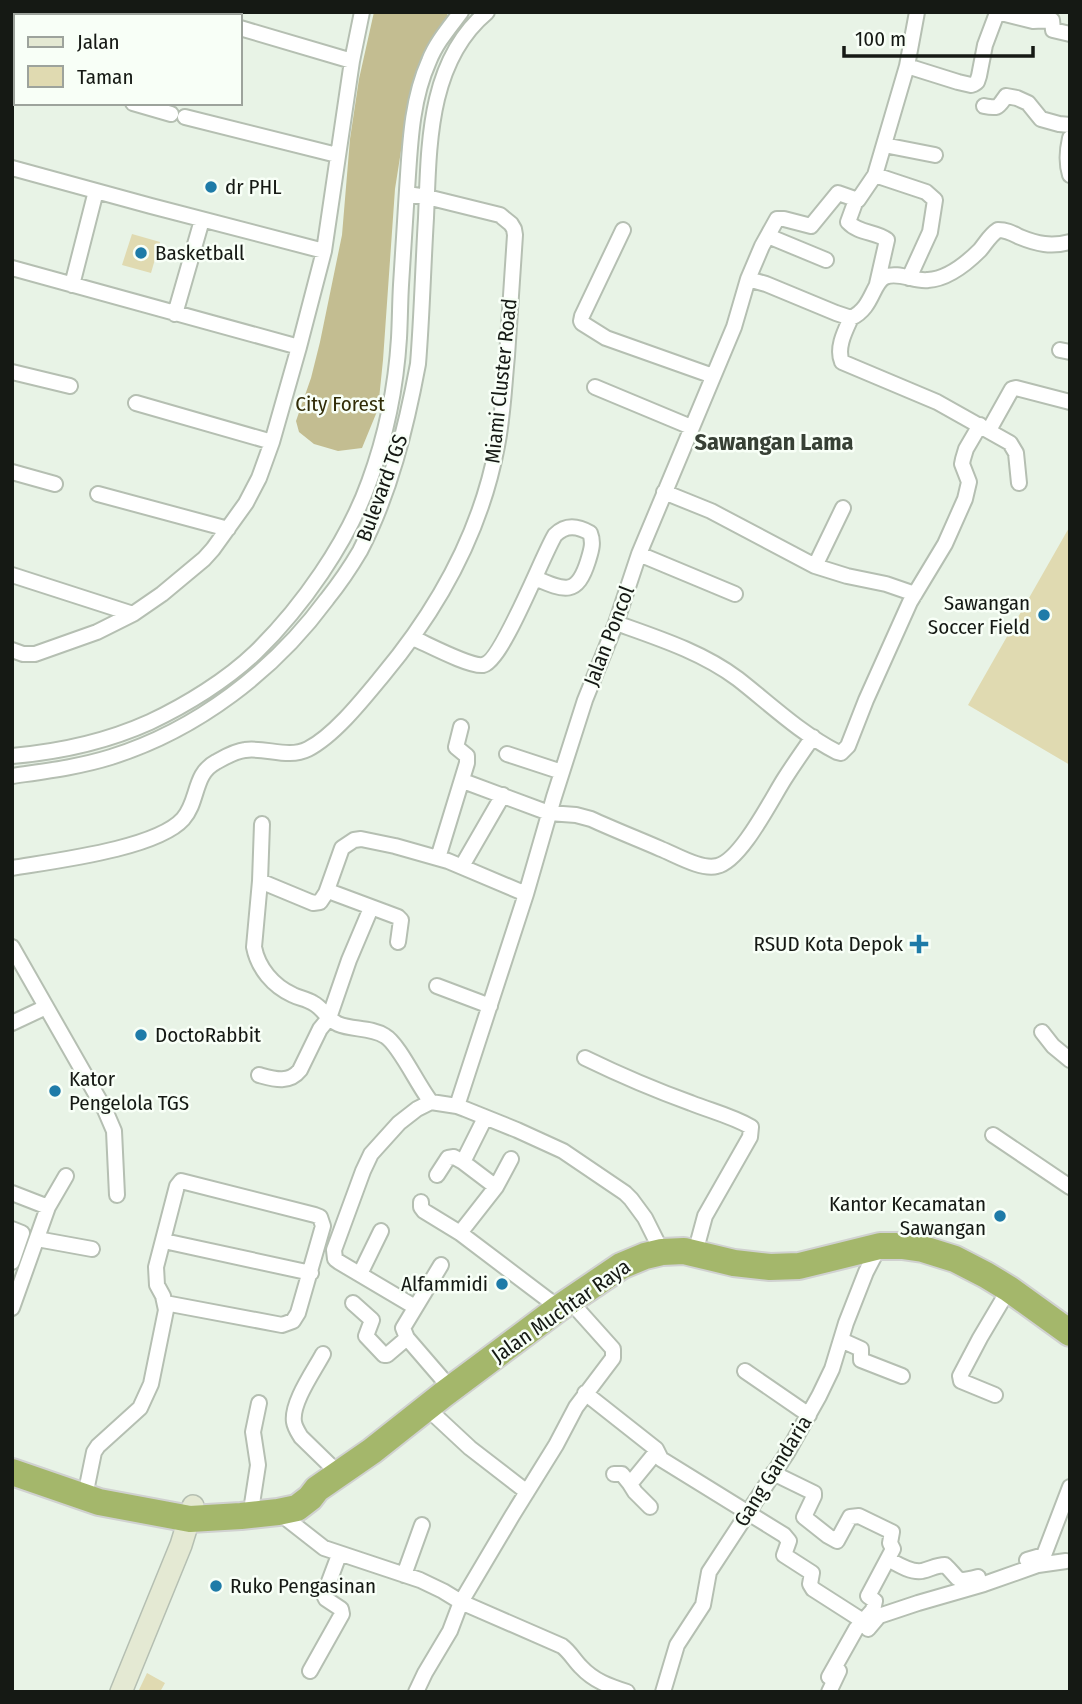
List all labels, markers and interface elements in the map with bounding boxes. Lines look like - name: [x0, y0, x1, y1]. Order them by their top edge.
- legend: [14, 14, 242, 105]
- scale bar: [844, 14, 1033, 58]
- text: 100 m: [855, 26, 906, 52]
- text: Jalan: [77, 29, 120, 55]
- text: Taman: [77, 64, 133, 90]
- place label: dr PHL: [225, 174, 282, 200]
- marker: dr PHL: [203, 179, 219, 195]
- place label: Basketball: [155, 240, 245, 266]
- marker: Basketball: [133, 245, 149, 261]
- street label: Miami Cluster Road: [479, 297, 523, 465]
- park label: City Forest: [295, 391, 385, 417]
- district label: Sawangan Lama: [695, 428, 854, 456]
- street label: Bulevard TGS: [351, 431, 413, 545]
- street label: Jalan Poncol: [578, 582, 640, 690]
- place label: Sawangan Soccer Field: [928, 590, 1030, 640]
- marker: Sawangan Soccer Field: [1036, 607, 1052, 623]
- place label: RSUD Kota Depok: [753, 931, 903, 957]
- marker: RSUD Kota Depok: [909, 934, 929, 954]
- place label: DoctoRabbit: [155, 1022, 261, 1048]
- marker: DoctoRabbit: [133, 1027, 149, 1043]
- place label: Kator Pengelola TGS: [69, 1066, 189, 1116]
- marker: Kator Pengelola TGS: [47, 1083, 63, 1099]
- place label: Kantor Kecamatan Sawangan: [829, 1191, 986, 1241]
- marker: Kantor Kecamatan Sawangan: [992, 1208, 1008, 1224]
- street label: Jalan Muchtar Raya: [487, 1254, 635, 1368]
- place label: Alfammidi: [401, 1271, 488, 1297]
- marker: Alfammidi: [494, 1276, 510, 1292]
- street label: Gang Gandaria: [729, 1411, 817, 1531]
- place label: Ruko Pengasinan: [230, 1573, 376, 1599]
- marker: Ruko Pengasinan: [208, 1578, 224, 1594]

